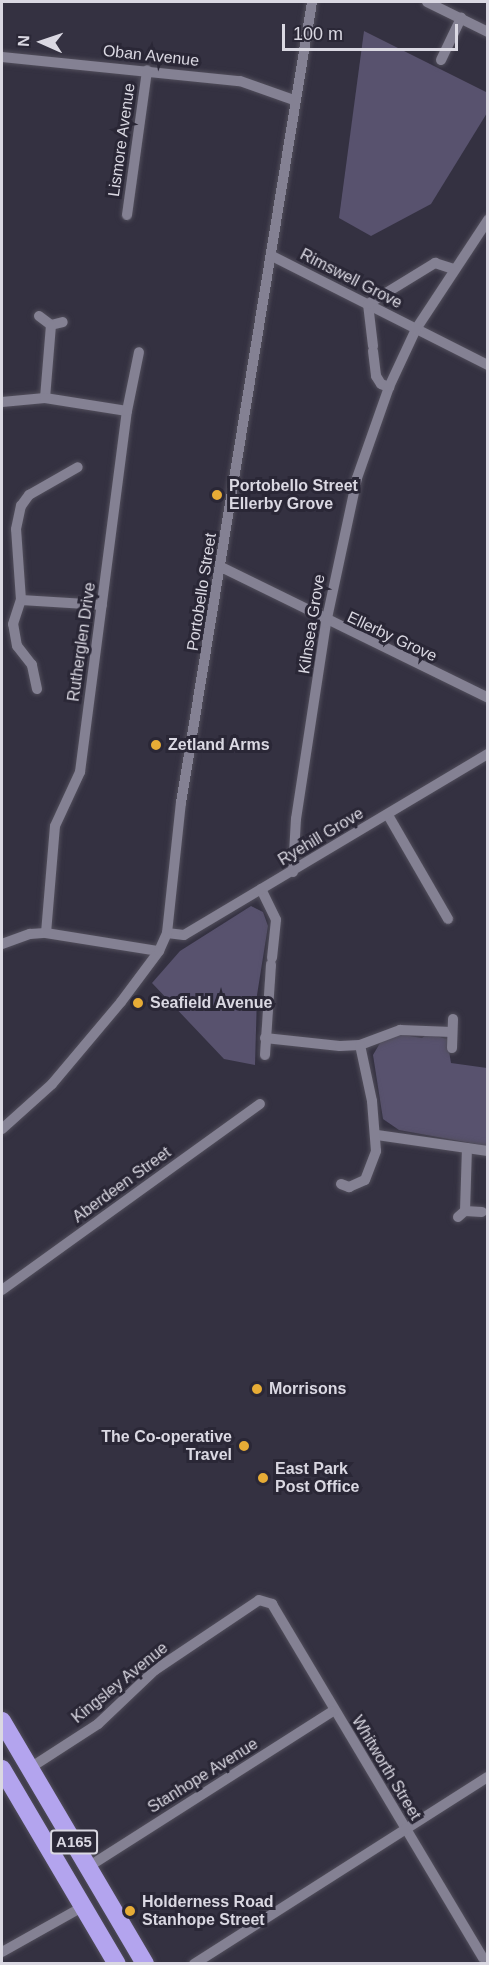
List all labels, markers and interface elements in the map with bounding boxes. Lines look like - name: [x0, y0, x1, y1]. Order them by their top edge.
- north arrow: [12, 12, 72, 72]
- scale bar: [285, 12, 460, 50]
- text: 100 m: [293, 24, 343, 44]
- text: N: [15, 35, 32, 47]
- street label: Oban Avenue: [101, 41, 201, 71]
- street label: Lismore Avenue: [104, 82, 140, 198]
- street label: Rimswell Grove: [297, 245, 405, 313]
- place label: Portobello Street Ellerby Grove: [229, 476, 358, 514]
- marker: Portobello Street Ellerby Grove: [210, 488, 224, 502]
- street label: Portobello Street: [183, 532, 221, 652]
- street label: Kilnsea Grove: [295, 573, 329, 675]
- street label: Rutherglen Drive: [64, 581, 100, 703]
- street label: Ellerby Grove: [344, 608, 440, 666]
- place label: Zetland Arms: [168, 735, 270, 755]
- marker: Zetland Arms: [149, 738, 163, 752]
- street label: Ryehill Grove: [275, 804, 367, 870]
- place label: Seafield Avenue: [150, 993, 273, 1013]
- marker: Seafield Avenue: [131, 996, 145, 1010]
- street label: Aberdeen Street: [69, 1143, 175, 1227]
- place label: Morrisons: [269, 1379, 346, 1399]
- marker: Morrisons: [250, 1382, 264, 1396]
- place label: The Co-operative Travel: [101, 1427, 232, 1465]
- marker: The Co-operative Travel: [237, 1439, 251, 1453]
- place label: East Park Post Office: [275, 1459, 359, 1497]
- marker: East Park Post Office: [256, 1471, 270, 1485]
- street label: Kingsley Avenue: [68, 1638, 172, 1728]
- street label: Whitworth Street: [347, 1712, 425, 1824]
- street label: Stanhope Avenue: [144, 1734, 262, 1818]
- road number: A165: [50, 1830, 98, 1854]
- place label: Holderness Road Stanhope Street: [142, 1892, 274, 1930]
- marker: Holderness Road Stanhope Street: [123, 1904, 137, 1918]

